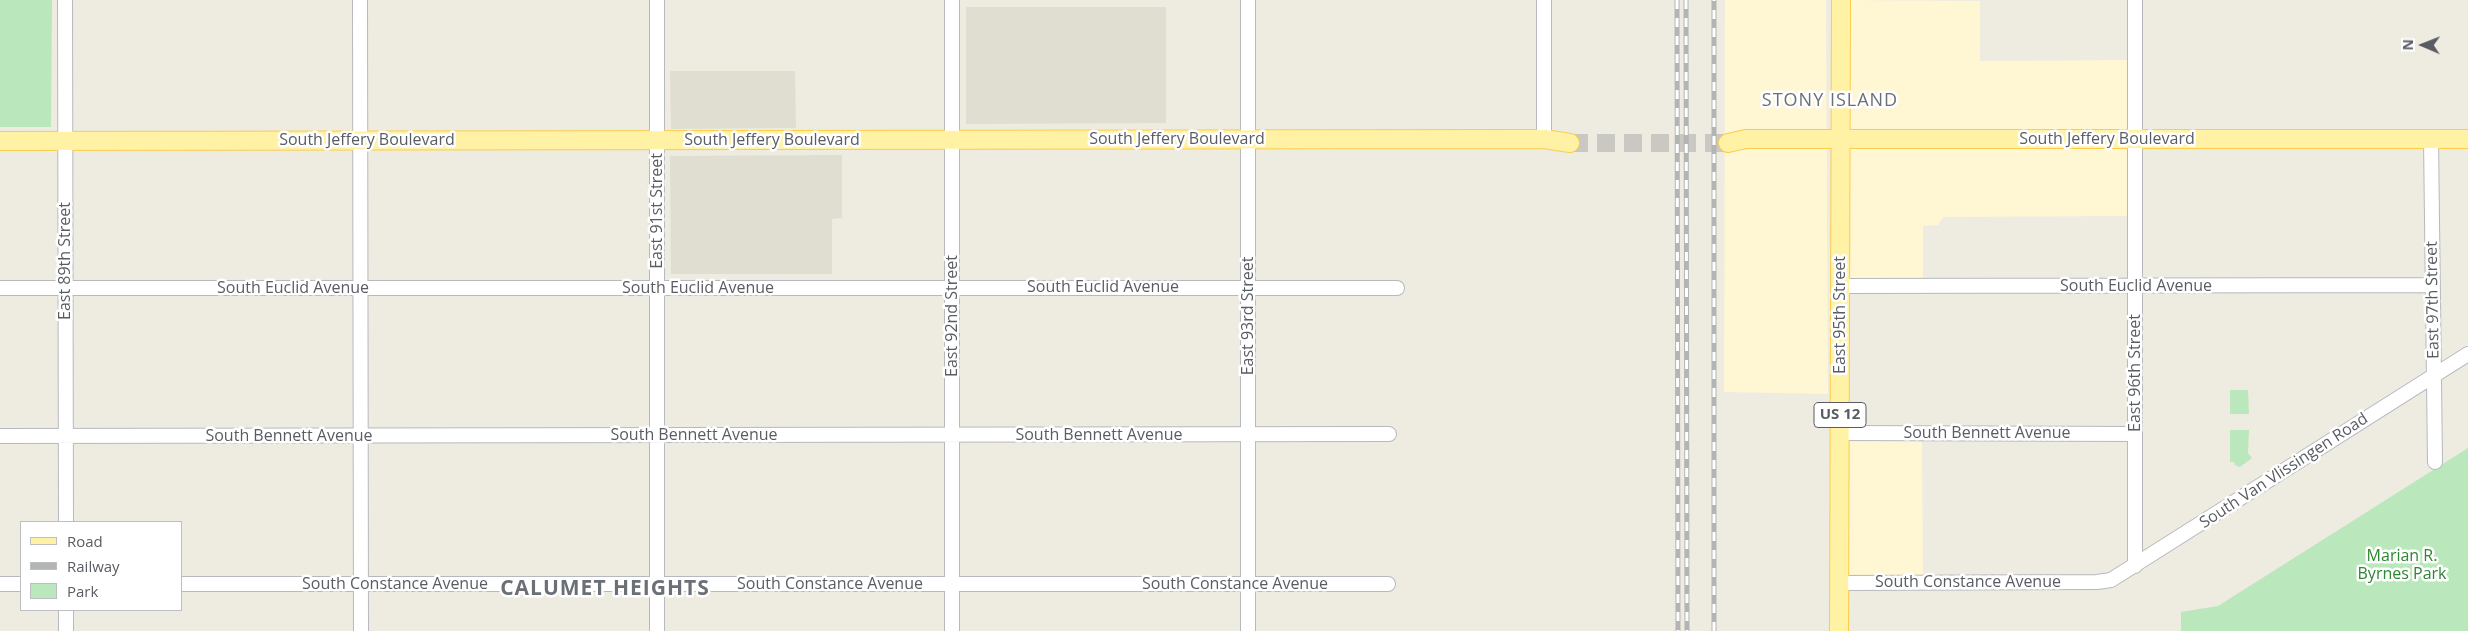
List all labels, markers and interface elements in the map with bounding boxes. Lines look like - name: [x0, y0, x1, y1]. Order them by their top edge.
- north arrow: [2398, 20, 2448, 70]
- text: N: [2398, 39, 2417, 51]
- district label: STONY ISLAND: [1760, 90, 1900, 112]
- street label: South Jeffery Boulevard: [1089, 129, 1265, 149]
- street label: South Jeffery Boulevard: [2019, 129, 2195, 149]
- street label: South Jeffery Boulevard: [279, 130, 455, 150]
- street label: South Jeffery Boulevard: [684, 130, 860, 150]
- street label: East 91st Street: [647, 153, 667, 269]
- street label: East 89th Street: [55, 202, 75, 320]
- street label: East 97th Street: [2422, 241, 2444, 359]
- street label: East 92nd Street: [942, 255, 962, 377]
- street label: East 95th Street: [1830, 256, 1850, 374]
- street label: East 93rd Street: [1238, 257, 1258, 375]
- street label: South Euclid Avenue: [2060, 276, 2212, 296]
- street label: South Euclid Avenue: [1027, 277, 1179, 297]
- street label: South Euclid Avenue: [217, 278, 369, 298]
- street label: South Euclid Avenue: [622, 278, 774, 298]
- street label: East 96th Street: [2125, 314, 2145, 432]
- road number: US 12: [1814, 402, 1866, 428]
- street label: South Van Vlissingen Road: [2196, 409, 2372, 533]
- street label: South Bennett Avenue: [1903, 423, 2071, 443]
- street label: South Bennett Avenue: [610, 425, 778, 445]
- street label: South Bennett Avenue: [1015, 425, 1183, 445]
- street label: South Bennett Avenue: [205, 426, 373, 446]
- legend: [20, 521, 182, 611]
- text: Road: [67, 531, 103, 551]
- park label: Marian R. Byrnes Park: [2358, 546, 2446, 584]
- text: Railway: [67, 556, 120, 576]
- street label: South Constance Avenue: [1875, 572, 2061, 592]
- street label: South Constance Avenue: [302, 574, 488, 594]
- street label: South Constance Avenue: [737, 574, 923, 594]
- street label: South Constance Avenue: [1142, 574, 1328, 594]
- district label: CALUMET HEIGHTS: [498, 576, 712, 602]
- text: Park: [67, 581, 98, 601]

